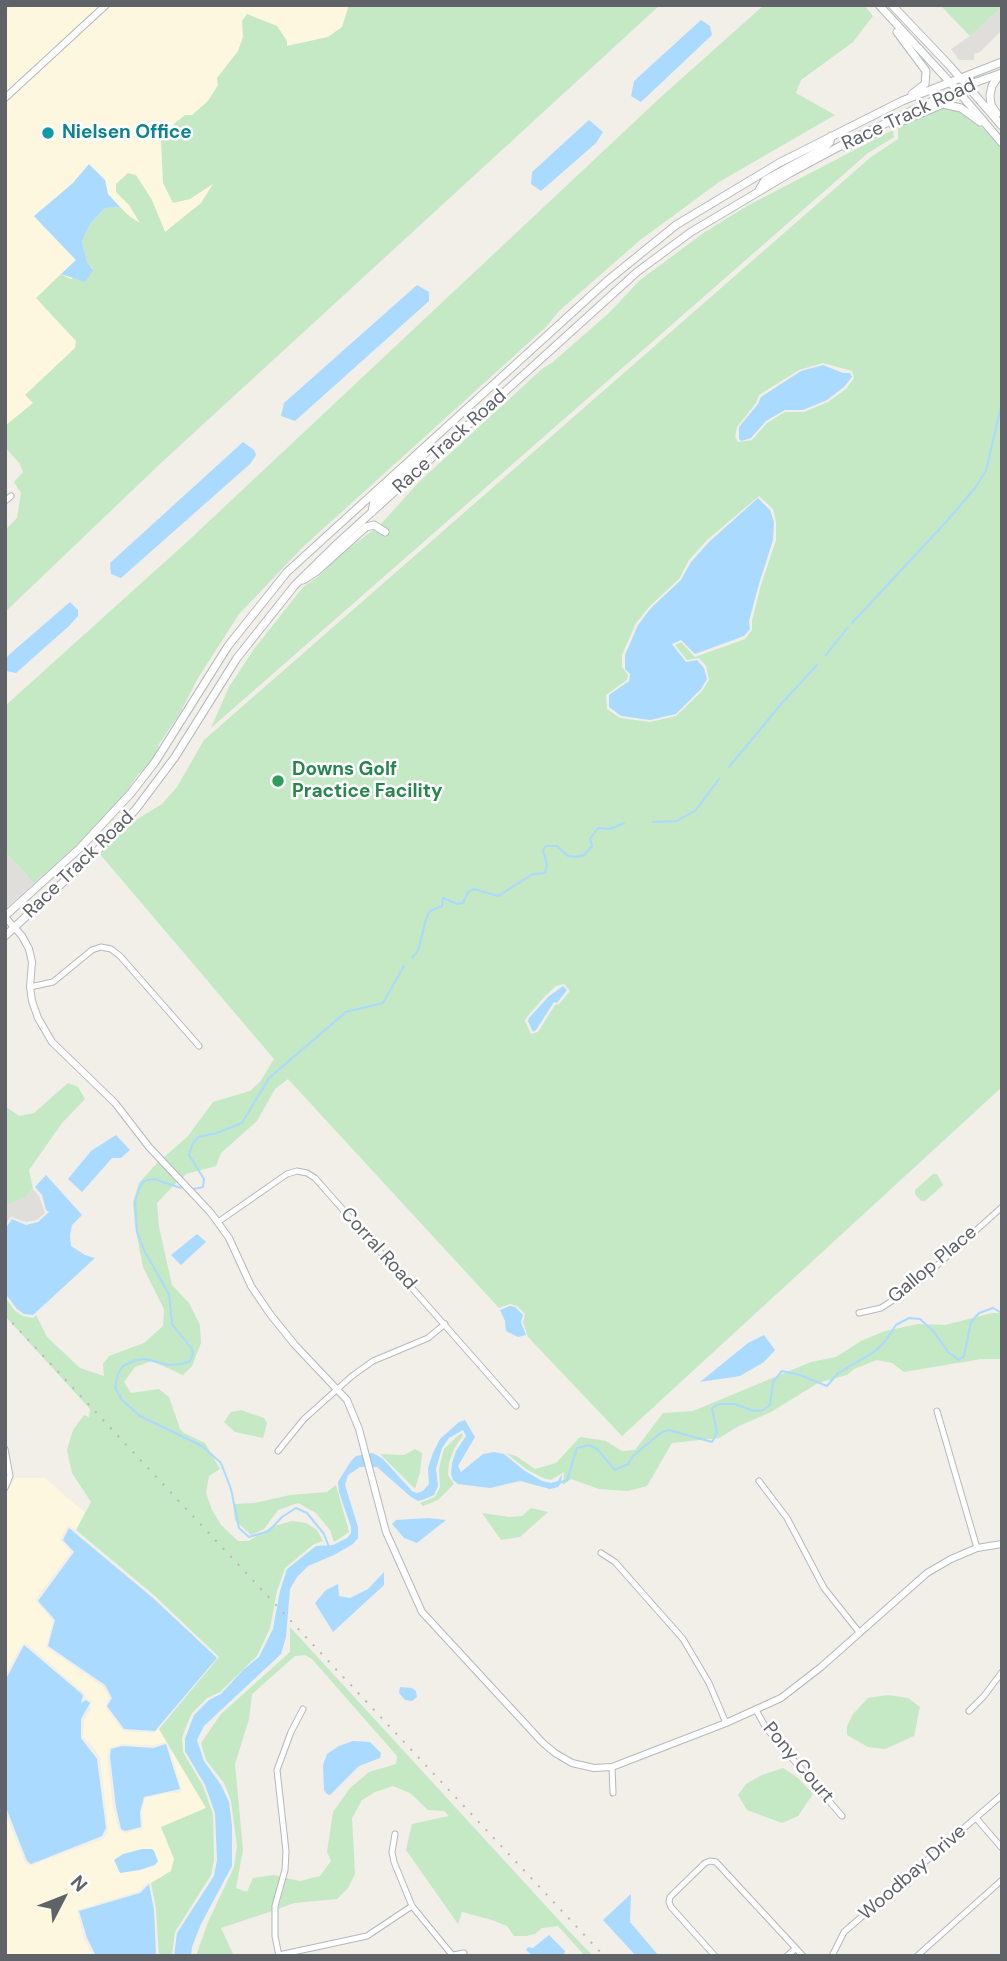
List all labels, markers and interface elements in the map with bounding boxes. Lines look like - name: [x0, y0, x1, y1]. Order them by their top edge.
- street label: Race Track Road: [839, 74, 979, 156]
- place label: Nielsen Office: [62, 122, 192, 144]
- marker: Nielsen Office: [40, 125, 56, 141]
- street label: Race Track Road: [389, 385, 511, 499]
- place label: Downs Golf Practice Facility: [292, 759, 442, 803]
- marker: Downs Golf Practice Facility: [270, 773, 286, 789]
- street label: Race Track Road: [19, 807, 139, 923]
- street label: Corral Road: [335, 1203, 421, 1295]
- street label: Gallop Place: [884, 1221, 982, 1309]
- street label: Pony Court: [758, 1718, 838, 1808]
- street label: Woodbay Drive: [855, 1820, 971, 1926]
- north arrow: [28, 1863, 98, 1933]
- text: N: [65, 1870, 93, 1897]

